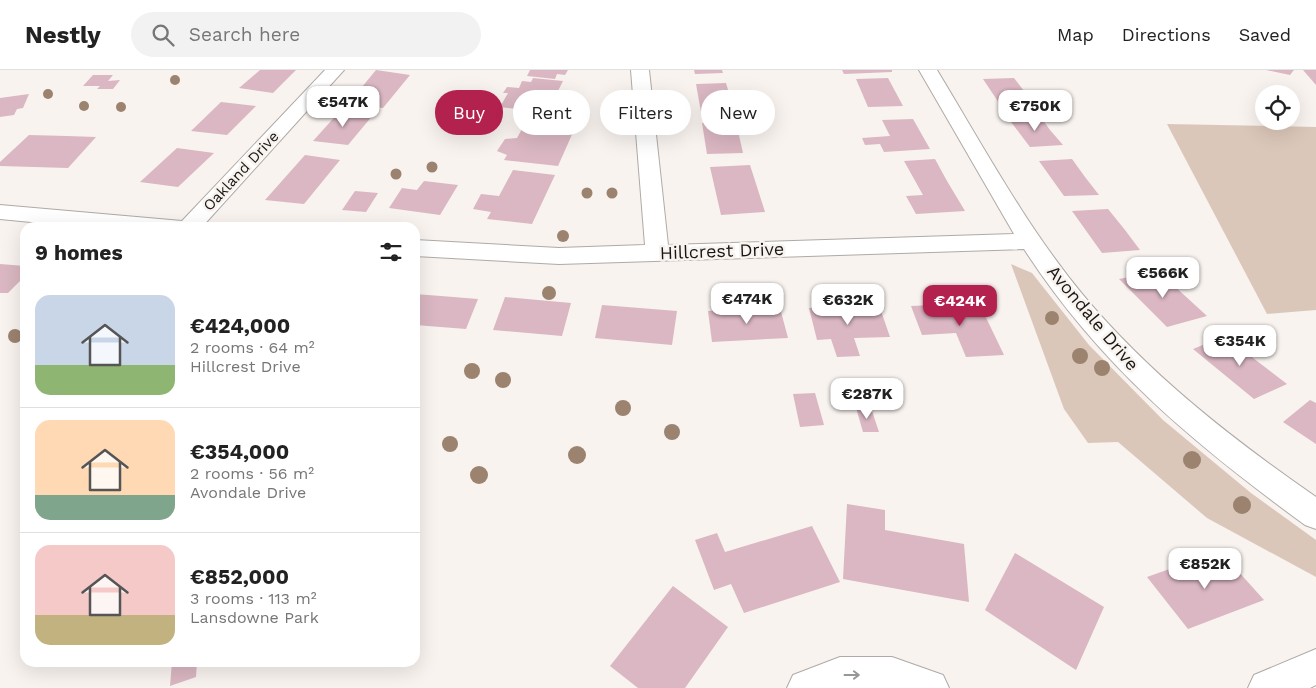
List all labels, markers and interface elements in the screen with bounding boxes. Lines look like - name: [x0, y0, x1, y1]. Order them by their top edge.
- search box: [131, 12, 481, 57]
- text: Nestly: [25, 21, 101, 49]
- icon: search: [149, 21, 177, 49]
- text: Search here: [189, 23, 300, 46]
- text: Map: [1057, 24, 1094, 45]
- text: Directions: [1122, 24, 1211, 45]
- text: Saved: [1239, 24, 1291, 45]
- pin: €547K: [308, 85, 378, 128]
- map controls: [1255, 85, 1300, 130]
- button: locate: [1255, 85, 1300, 130]
- chip: Buy: [435, 90, 503, 135]
- chip: Rent: [513, 90, 590, 135]
- chip: Filters: [600, 90, 691, 135]
- chip: New: [701, 90, 775, 135]
- pin: €750K: [1000, 90, 1070, 132]
- text: €547K: [318, 92, 368, 111]
- text: €750K: [1009, 96, 1061, 115]
- street label: Oakland Drive: [199, 127, 283, 215]
- icon: filters: [377, 238, 405, 266]
- street label: Hillcrest Drive: [659, 238, 785, 263]
- text: 9 homes: [35, 240, 123, 265]
- pin: €566K: [1128, 256, 1198, 299]
- street label: Avondale Drive: [1043, 261, 1143, 375]
- text: €566K: [1137, 263, 1189, 282]
- pin: €474K: [712, 282, 782, 325]
- pin: €632K: [813, 284, 883, 326]
- pin: €424K: [925, 284, 995, 327]
- text: €474K: [722, 289, 772, 308]
- text: €632K: [822, 290, 874, 309]
- text: €424K: [934, 291, 986, 310]
- text: €424,000: [190, 313, 290, 338]
- icon: home: [75, 315, 135, 375]
- pin: €354K: [1205, 324, 1275, 367]
- text: €354K: [1214, 331, 1266, 350]
- text: 2 rooms · 64 m²: [190, 338, 315, 357]
- text: Hillcrest Drive: [190, 357, 301, 376]
- pin: €287K: [832, 378, 902, 420]
- text: €287K: [841, 384, 893, 403]
- text: €354,000: [190, 439, 289, 464]
- icon: home: [75, 440, 135, 500]
- text: 2 rooms · 56 m²: [190, 464, 314, 483]
- text: Avondale Drive: [190, 483, 306, 502]
- pin: €852K: [1170, 548, 1240, 590]
- text: €852K: [1179, 554, 1231, 573]
- text: €852,000: [190, 564, 289, 589]
- icon: home: [75, 565, 135, 625]
- text: 3 rooms · 113 m²: [190, 589, 317, 608]
- text: Lansdowne Park: [190, 608, 319, 627]
- one-way arrow: [844, 670, 860, 680]

